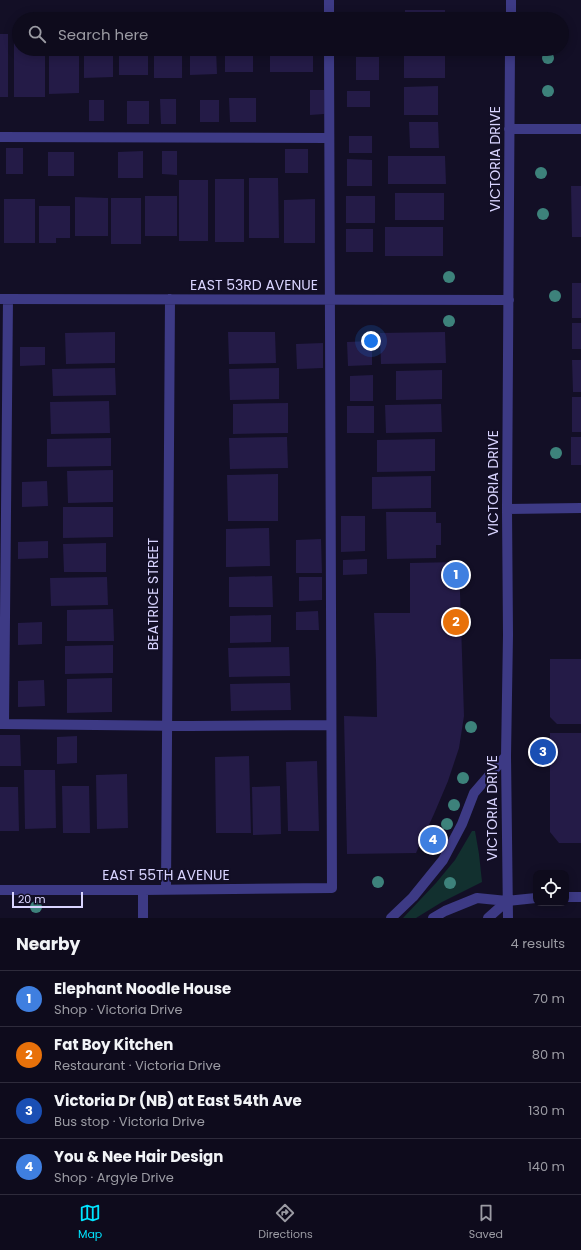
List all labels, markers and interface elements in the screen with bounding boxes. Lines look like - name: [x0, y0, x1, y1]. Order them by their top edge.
- search box: [12, 12, 569, 56]
- icon: search: [26, 23, 48, 45]
- text: Search here: [58, 24, 148, 45]
- street label: VICTORIA DRIVE: [485, 106, 505, 212]
- street label: EAST 53RD AVENUE: [190, 275, 318, 295]
- your location: [361, 331, 381, 351]
- street label: VICTORIA DRIVE: [483, 430, 503, 536]
- street label: BEATRICE STREET: [143, 537, 163, 650]
- pin: 1: [443, 560, 469, 590]
- pin: 2: [443, 607, 469, 637]
- pin: 3: [530, 737, 556, 767]
- street label: VICTORIA DRIVE: [482, 755, 502, 861]
- pin: 4: [420, 825, 446, 855]
- street label: EAST 55TH AVENUE: [102, 865, 230, 885]
- map controls: [533, 870, 569, 906]
- button: locate: [533, 870, 569, 906]
- scale bar: [12, 890, 83, 909]
- text: 20 m: [18, 891, 46, 907]
- text: Nearby: [16, 932, 80, 956]
- text: 4 results: [511, 934, 565, 953]
- text: Elephant Noodle House: [54, 978, 231, 999]
- text: 1: [27, 989, 31, 1008]
- text: 70 m: [533, 989, 565, 1008]
- text: Shop · Victoria Drive: [54, 1000, 183, 1019]
- text: Fat Boy Kitchen: [54, 1034, 173, 1055]
- text: 2: [25, 1045, 33, 1064]
- text: 80 m: [532, 1045, 565, 1064]
- text: Restaurant · Victoria Drive: [54, 1056, 221, 1075]
- text: Victoria Dr (NB) at East 54th Ave: [54, 1090, 302, 1111]
- text: 3: [25, 1101, 33, 1120]
- text: 130 m: [528, 1101, 565, 1120]
- text: Bus stop · Victoria Drive: [54, 1112, 205, 1131]
- text: You & Nee Hair Design: [54, 1146, 223, 1167]
- text: 4: [25, 1157, 33, 1176]
- text: 140 m: [528, 1157, 565, 1176]
- text: Shop · Argyle Drive: [54, 1168, 174, 1187]
- tab: Map: [78, 1202, 102, 1243]
- tab: Directions: [258, 1202, 313, 1243]
- tab: Saved: [469, 1202, 503, 1243]

